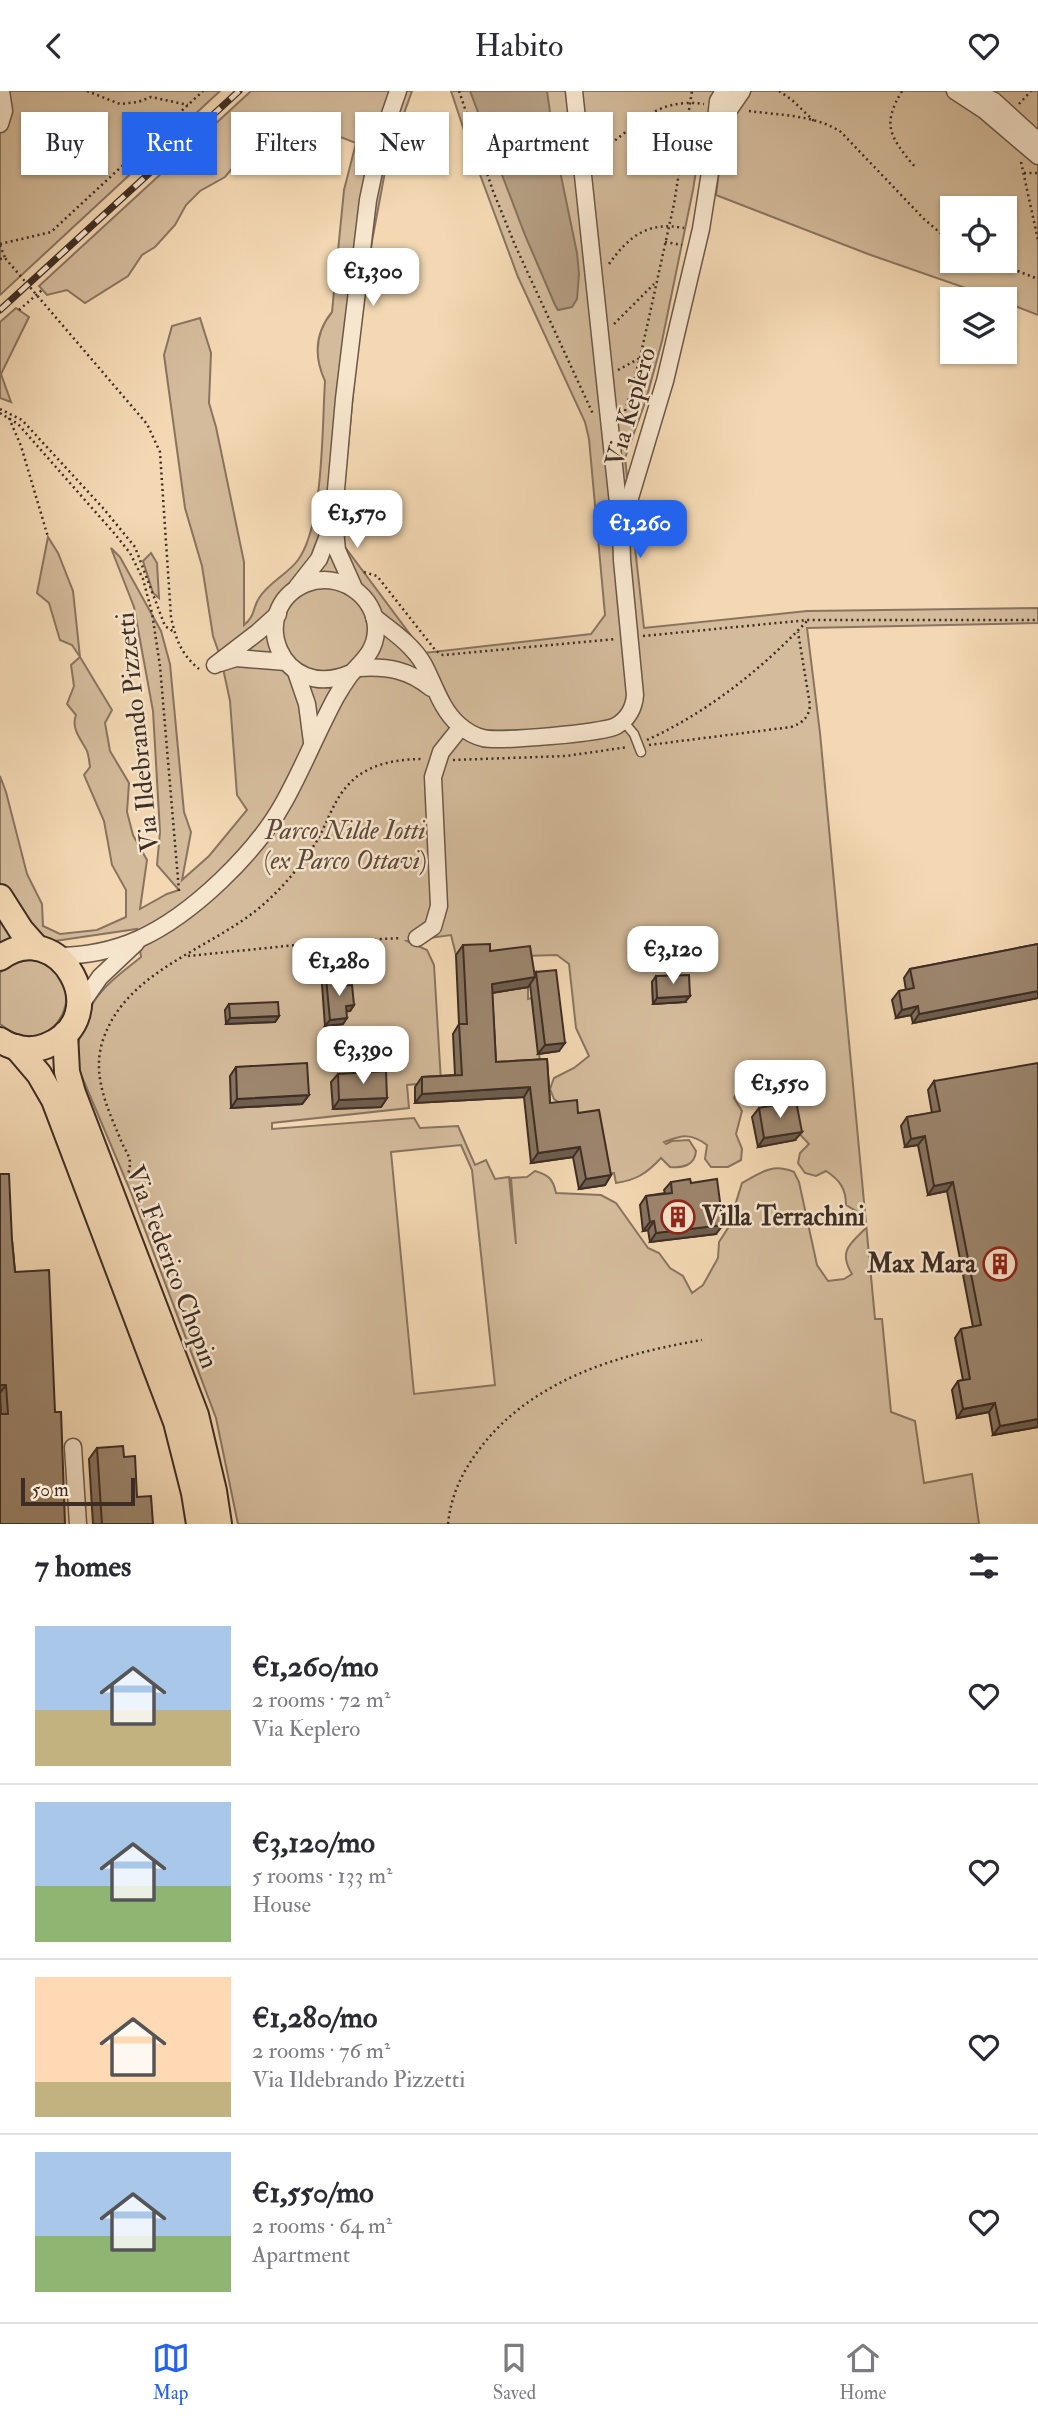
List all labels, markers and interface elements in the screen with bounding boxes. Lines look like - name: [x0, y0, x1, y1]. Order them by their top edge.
- text: Habito: [475, 26, 563, 66]
- icon: back: [35, 27, 73, 65]
- icon: heart: [965, 27, 1003, 65]
- chip: Buy: [21, 112, 108, 175]
- chip: Rent: [122, 112, 217, 175]
- chip: Filters: [231, 112, 341, 175]
- chip: New: [355, 112, 449, 175]
- chip: Apartment: [463, 112, 613, 175]
- chip: House: [627, 112, 737, 175]
- map controls: [940, 196, 1017, 364]
- button: locate: [940, 196, 1017, 273]
- pin: €1,300: [316, 249, 430, 308]
- text: €1,300: [343, 256, 403, 285]
- button: layers: [940, 287, 1017, 364]
- street label: Via Keplero: [599, 344, 664, 471]
- pin: €1,570: [300, 491, 414, 550]
- text: €1,570: [327, 498, 387, 527]
- pin: €1,260: [583, 501, 697, 560]
- text: €1,260: [609, 508, 671, 537]
- street label: Via Ildebrando Pizzetti: [109, 610, 167, 854]
- park label: Parco Nilde Iotti (ex Parco Ottavi): [263, 815, 427, 877]
- pin: €3,120: [616, 927, 730, 986]
- text: €3,120: [643, 934, 703, 963]
- pin: €1,280: [282, 939, 396, 998]
- text: €1,280: [308, 946, 370, 975]
- pin: €3,390: [306, 1027, 420, 1086]
- text: €3,390: [333, 1034, 393, 1063]
- pin: €1,550: [723, 1061, 837, 1120]
- text: €1,550: [751, 1068, 809, 1097]
- street label: Via Federico Chopin: [118, 1161, 225, 1373]
- building icon: Villa Terrachini: [659, 1198, 697, 1236]
- place label: Villa Terrachini: [701, 1201, 865, 1233]
- building icon: Max Mara: [981, 1245, 1019, 1283]
- place label: Max Mara: [866, 1248, 977, 1280]
- scale bar: [21, 1475, 135, 1507]
- text: 50 m: [32, 1478, 69, 1502]
- icon: filters: [965, 1547, 1003, 1585]
- text: 7 homes: [35, 1548, 131, 1585]
- text: €1,260/mo: [252, 1648, 379, 1685]
- icon: home: [91, 1654, 175, 1738]
- icon: heart: [965, 1677, 1003, 1715]
- text: 2 rooms · 72 m²: [252, 1685, 390, 1714]
- text: Via Keplero: [252, 1714, 360, 1743]
- text: €3,120/mo: [252, 1824, 375, 1861]
- icon: home: [91, 1830, 175, 1914]
- icon: heart: [965, 1853, 1003, 1891]
- text: 5 rooms · 133 m²: [252, 1861, 393, 1890]
- text: House: [252, 1890, 311, 1919]
- text: €1,280/mo: [252, 1999, 377, 2036]
- icon: home: [91, 2005, 175, 2089]
- icon: heart: [965, 2028, 1003, 2066]
- text: 2 rooms · 76 m²: [252, 2036, 390, 2065]
- text: Via Ildebrando Pizzetti: [252, 2065, 465, 2094]
- text: €1,550/mo: [252, 2174, 374, 2211]
- icon: home: [91, 2180, 175, 2264]
- icon: heart: [965, 2203, 1003, 2241]
- text: 2 rooms · 64 m²: [252, 2211, 392, 2240]
- text: Apartment: [252, 2240, 350, 2269]
- tab: Map: [152, 2339, 190, 2405]
- tab: Saved: [493, 2339, 536, 2405]
- tab: Home: [839, 2339, 886, 2405]

